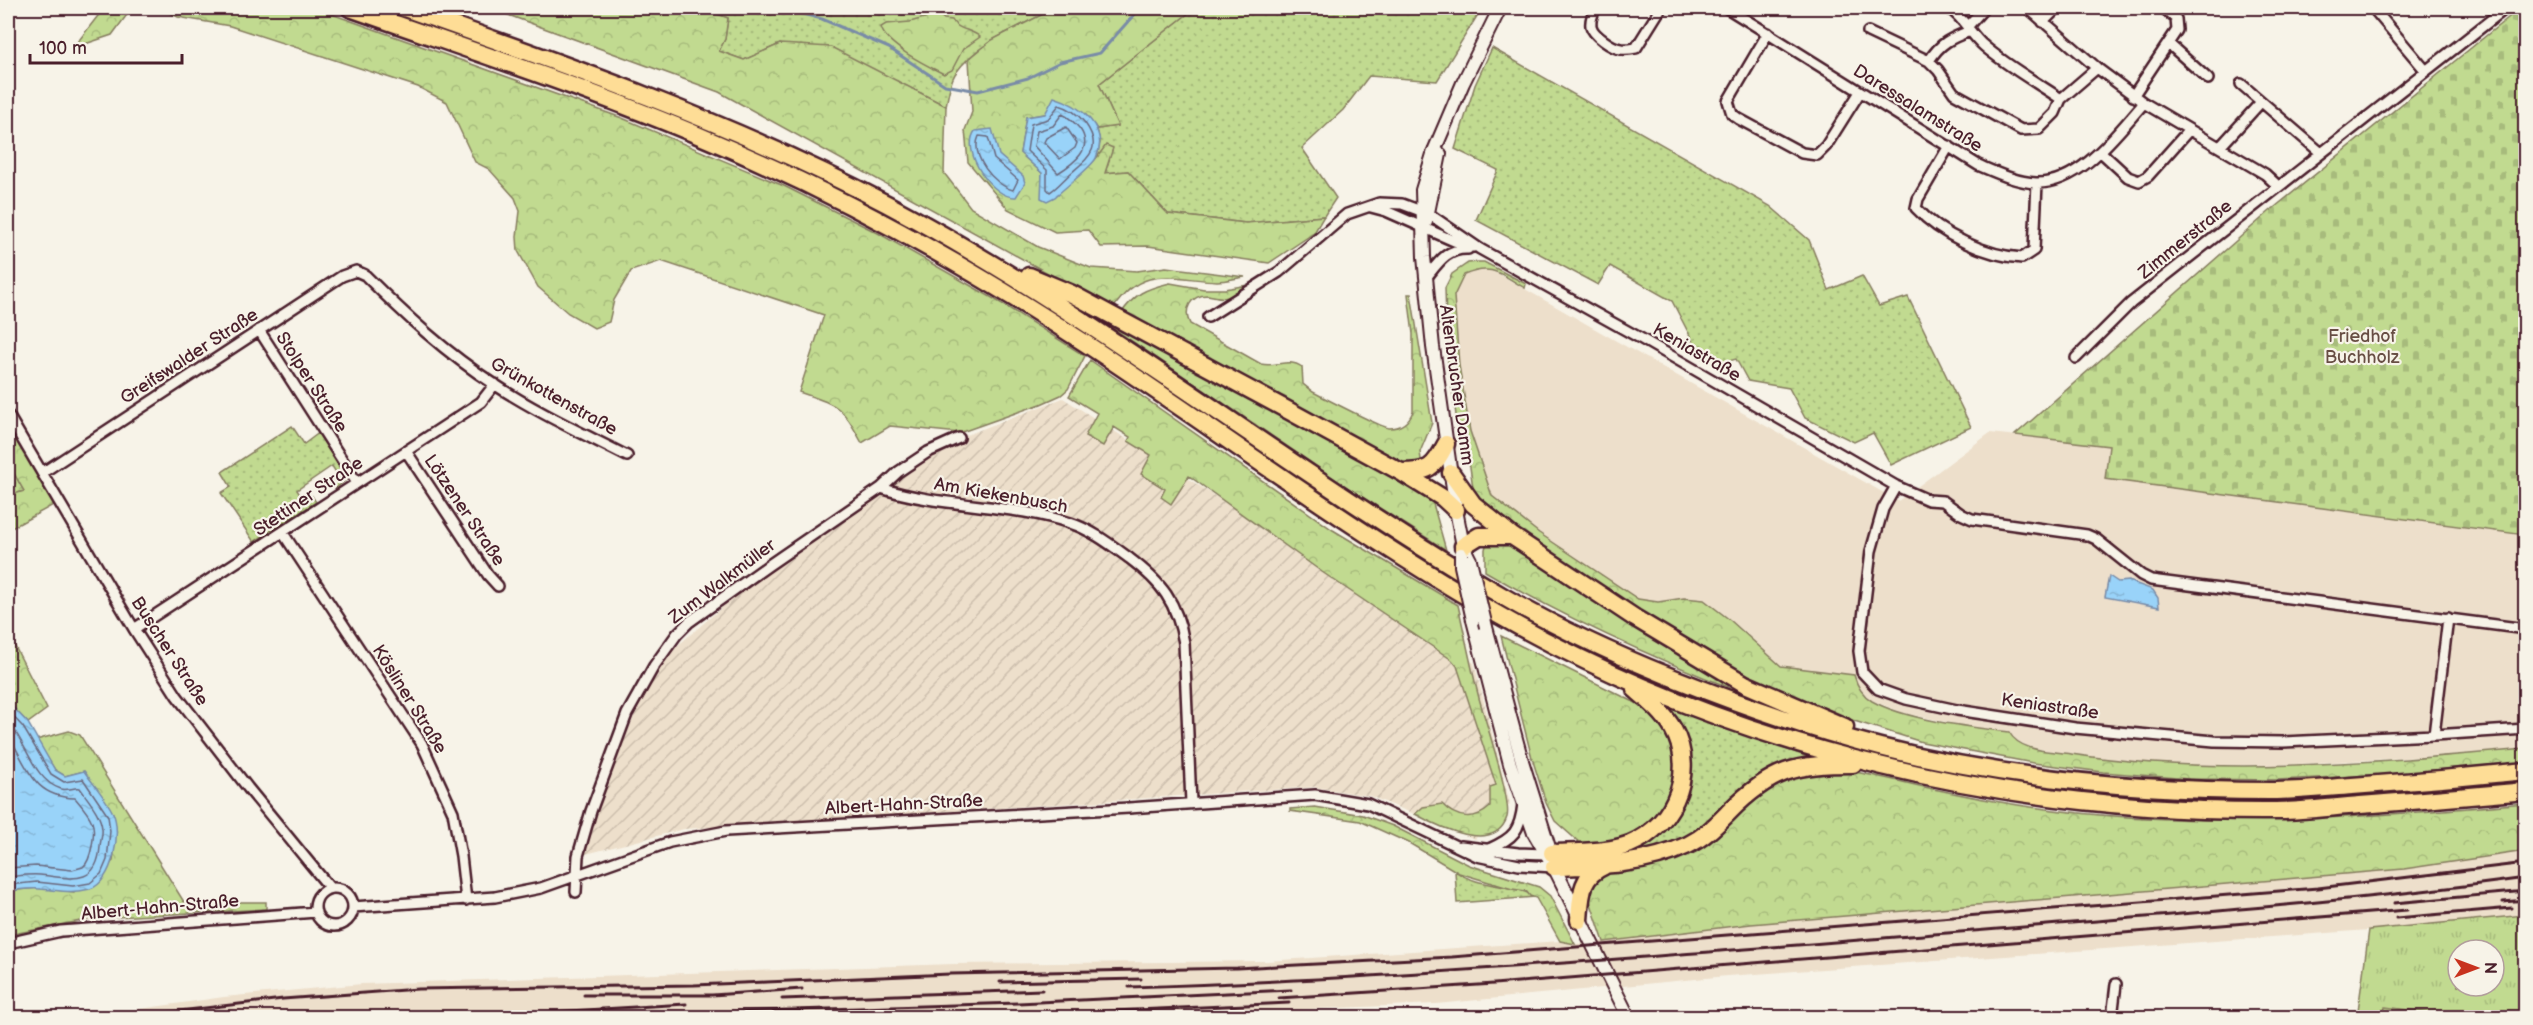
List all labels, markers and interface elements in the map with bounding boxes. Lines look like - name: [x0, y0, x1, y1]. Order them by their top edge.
- scale bar: [30, 27, 182, 65]
- text: 100 m: [39, 38, 87, 59]
- street label: Daressalamstraße: [1849, 60, 1986, 157]
- street label: Zimmerstraße: [2134, 195, 2236, 284]
- street label: Altenbrucher Damm: [1435, 303, 1478, 467]
- street label: Greifswalder Straße: [116, 304, 262, 409]
- street label: Keniastraße: [1649, 319, 1745, 386]
- park label: Friedhof Buchholz: [2325, 326, 2400, 368]
- street label: Stolper Straße: [271, 328, 352, 437]
- street label: Grünkottenstraße: [487, 353, 621, 440]
- street label: Lötzener Straße: [420, 451, 510, 570]
- street label: Stettiner Straße: [250, 452, 367, 541]
- street label: Am Kiekenbusch: [933, 473, 1069, 518]
- street label: Zum Walkmüller: [664, 534, 780, 629]
- street label: Buscher Straße: [126, 593, 213, 710]
- street label: Kösliner Straße: [368, 641, 451, 758]
- street label: Keniastraße: [2000, 689, 2100, 724]
- street label: Albert-Hahn-Straße: [825, 790, 984, 819]
- street label: Albert-Hahn-Straße: [80, 890, 240, 925]
- north arrow: [2446, 938, 2506, 998]
- text: N: [2480, 962, 2499, 974]

